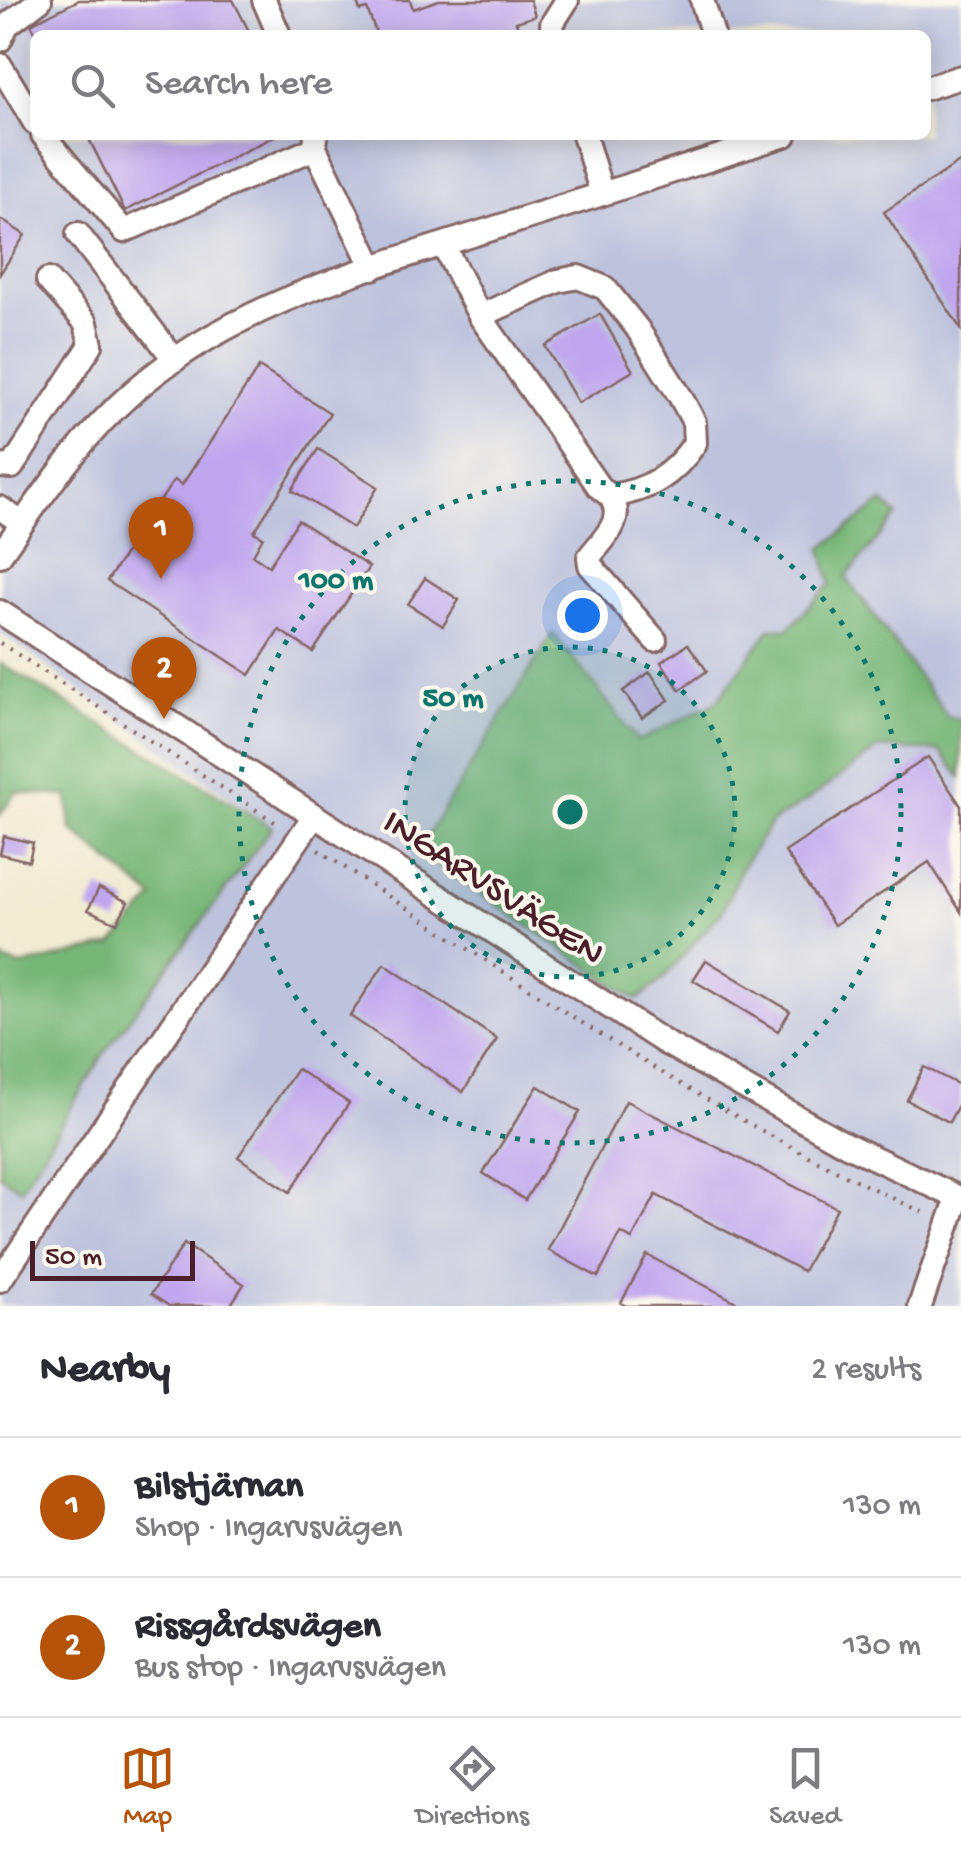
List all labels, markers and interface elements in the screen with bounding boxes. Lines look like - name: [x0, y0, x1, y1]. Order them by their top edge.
- search box: [30, 30, 931, 140]
- icon: search: [65, 58, 120, 113]
- text: Search here: [145, 63, 332, 107]
- pin: 1: [128, 496, 194, 579]
- text: 100 m: [298, 565, 374, 600]
- your location: [557, 590, 608, 641]
- pin: 2: [132, 636, 196, 719]
- text: 50 m: [422, 683, 484, 718]
- centre of rings: [552, 794, 588, 830]
- street label: INGARVSVÄGEN: [373, 802, 611, 978]
- scale bar: [30, 1236, 195, 1280]
- text: 50 m: [45, 1242, 102, 1275]
- text: Nearby: [40, 1347, 170, 1396]
- text: 2 results: [811, 1352, 921, 1390]
- text: Bilstjärnan: [135, 1466, 303, 1510]
- text: 1: [66, 1488, 79, 1526]
- text: 130 m: [843, 1488, 921, 1526]
- text: Shop · Ingarvsvägen: [135, 1510, 402, 1548]
- text: Rissgårdsvägen: [135, 1606, 381, 1650]
- text: 2: [65, 1628, 80, 1666]
- text: 130 m: [843, 1628, 921, 1666]
- text: Bus stop · Ingarvsvägen: [135, 1650, 446, 1688]
- tab: Map: [120, 1741, 175, 1834]
- tab: Directions: [415, 1741, 529, 1834]
- tab: Saved: [769, 1741, 841, 1834]

